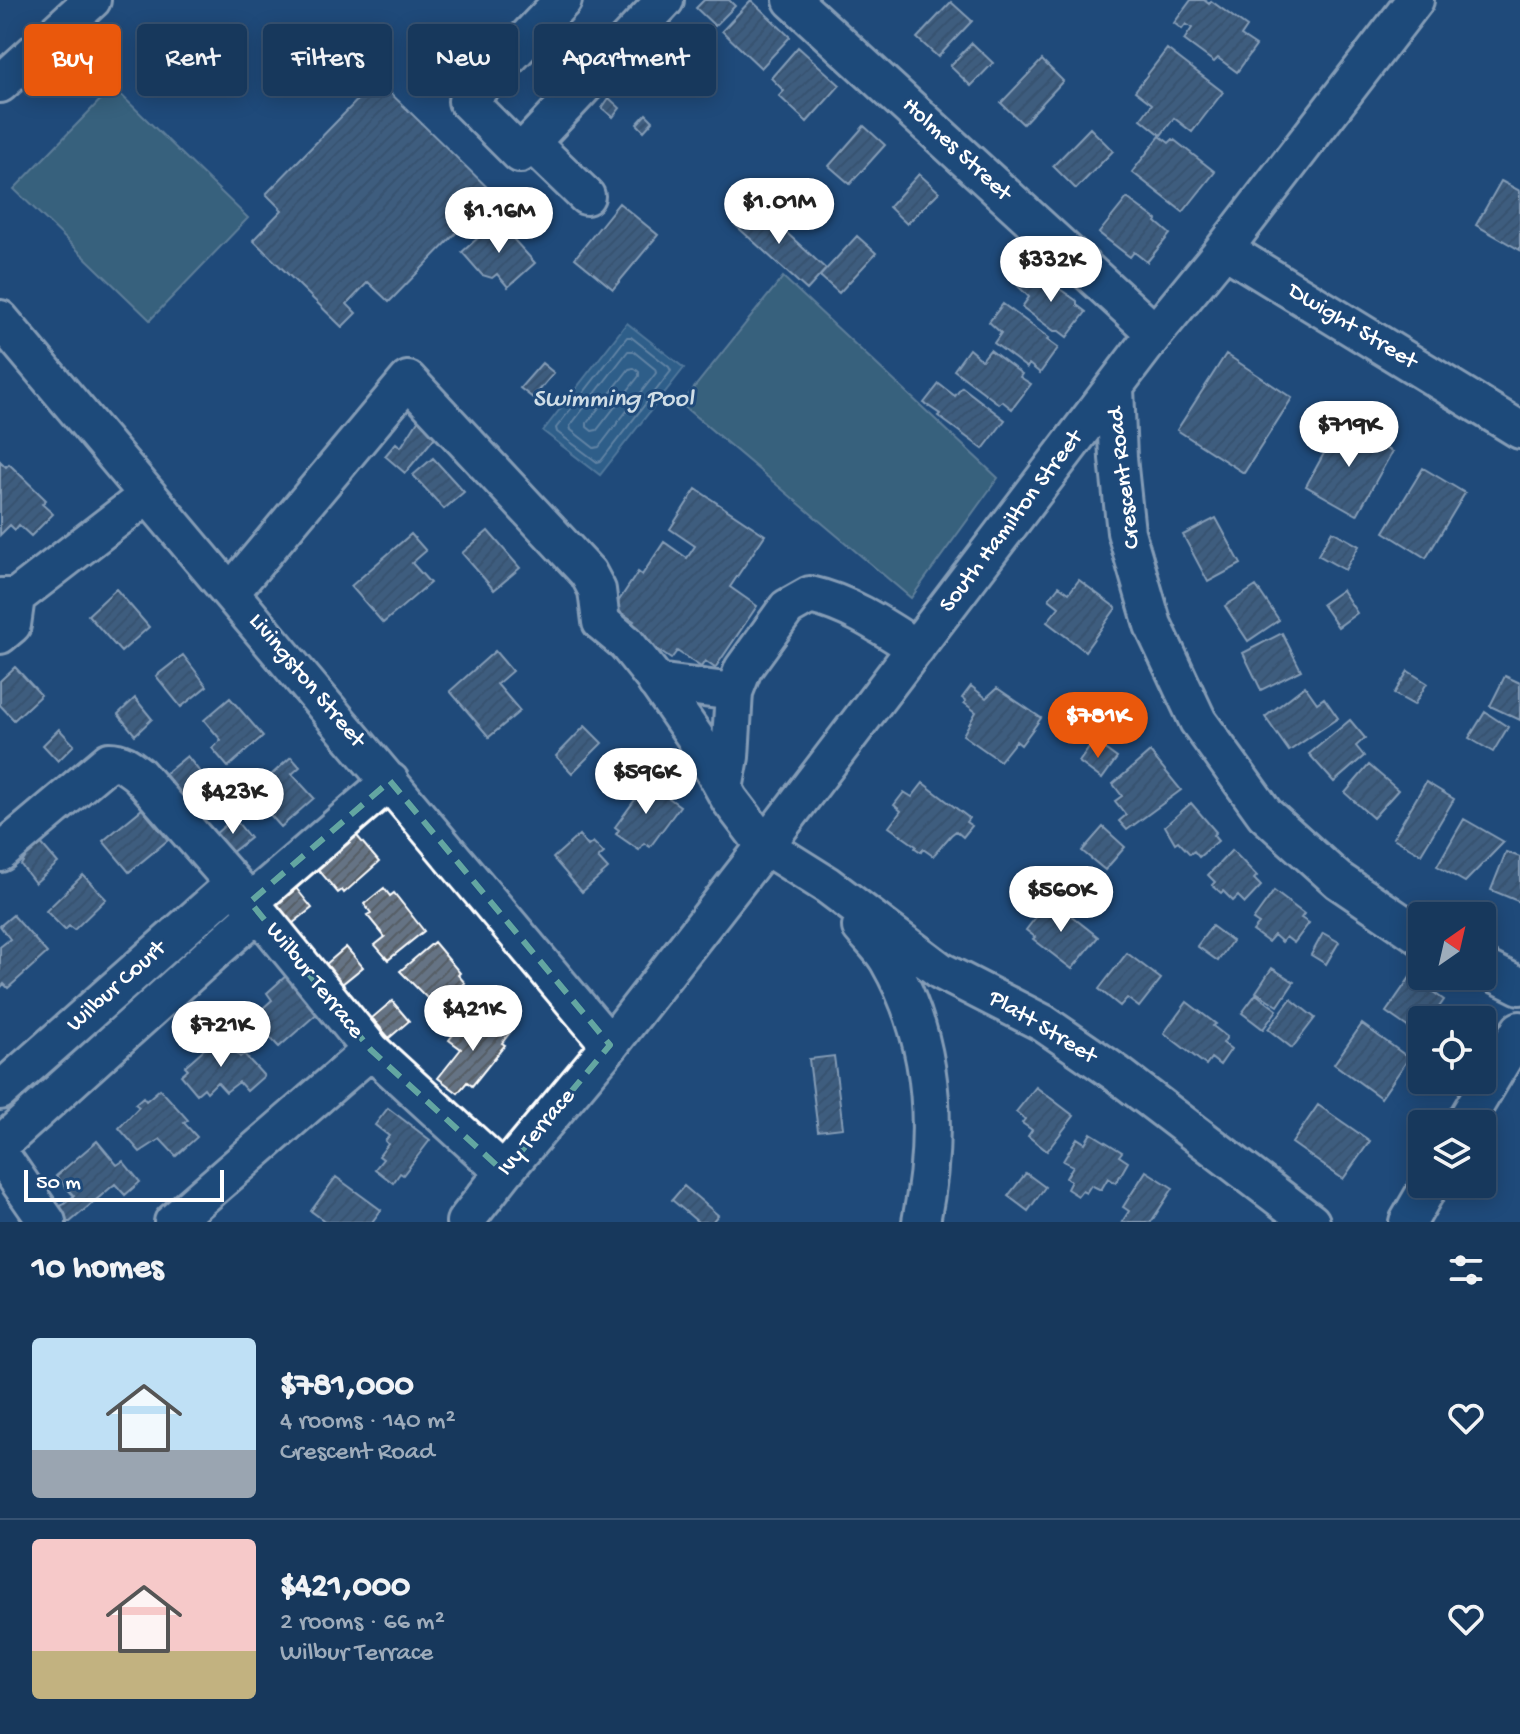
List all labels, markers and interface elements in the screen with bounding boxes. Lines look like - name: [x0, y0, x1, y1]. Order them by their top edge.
- chip: Buy: [24, 24, 121, 96]
- chip: Rent: [137, 24, 247, 96]
- chip: Filters: [263, 24, 392, 96]
- chip: New: [408, 24, 518, 96]
- chip: Apartment: [534, 24, 716, 96]
- street label: Holmes Street: [895, 92, 1018, 210]
- pin: $1.01M: [714, 178, 844, 246]
- pin: $1.16M: [434, 187, 564, 255]
- text: $1.01M: [742, 188, 816, 219]
- text: $1.16M: [463, 197, 535, 228]
- pin: $332K: [995, 236, 1107, 304]
- text: $332K: [1018, 246, 1084, 277]
- street label: Dwight Street: [1280, 276, 1424, 378]
- water label: Swimming Pool: [533, 385, 695, 416]
- pin: $719K: [1293, 401, 1405, 469]
- street label: Crescent Road: [1102, 404, 1148, 551]
- text: $719K: [1317, 411, 1381, 442]
- street label: South Hamilton Street: [934, 423, 1091, 619]
- street label: Livingston Street: [241, 608, 372, 756]
- pin: $781K: [1042, 692, 1154, 760]
- text: $781K: [1066, 702, 1130, 733]
- pin: $596K: [590, 748, 702, 816]
- text: $596K: [613, 758, 679, 789]
- pin: $423K: [177, 768, 289, 836]
- text: $423K: [201, 778, 265, 809]
- pin: $560K: [1005, 866, 1117, 934]
- text: $560K: [1027, 876, 1095, 907]
- north arrow: [1408, 902, 1496, 990]
- map controls: [1408, 902, 1496, 1198]
- street label: Wilbur Terrace: [258, 917, 370, 1046]
- street label: Wilbur Court: [61, 933, 174, 1039]
- street label: Platt Street: [982, 984, 1103, 1073]
- pin: $421K: [417, 985, 529, 1053]
- text: $421K: [442, 995, 504, 1026]
- pin: $721K: [165, 1001, 277, 1069]
- button: locate: [1408, 1006, 1496, 1094]
- text: $721K: [190, 1011, 252, 1042]
- street label: Ivy Terrace: [492, 1082, 583, 1183]
- button: layers: [1408, 1110, 1496, 1198]
- scale bar: [24, 1166, 224, 1202]
- text: 50 m: [36, 1171, 81, 1197]
- icon: filters: [1444, 1248, 1488, 1292]
- text: 10 homes: [32, 1250, 163, 1290]
- text: $781,000: [280, 1367, 414, 1407]
- icon: home: [96, 1370, 192, 1466]
- icon: heart: [1444, 1396, 1488, 1440]
- text: 4 rooms · 140 m²: [280, 1407, 456, 1438]
- text: Crescent Road: [280, 1438, 434, 1469]
- text: $421,000: [280, 1568, 410, 1608]
- icon: home: [96, 1571, 192, 1667]
- icon: heart: [1444, 1597, 1488, 1641]
- text: 2 rooms · 66 m²: [280, 1608, 445, 1639]
- text: Wilbur Terrace: [280, 1639, 433, 1670]

